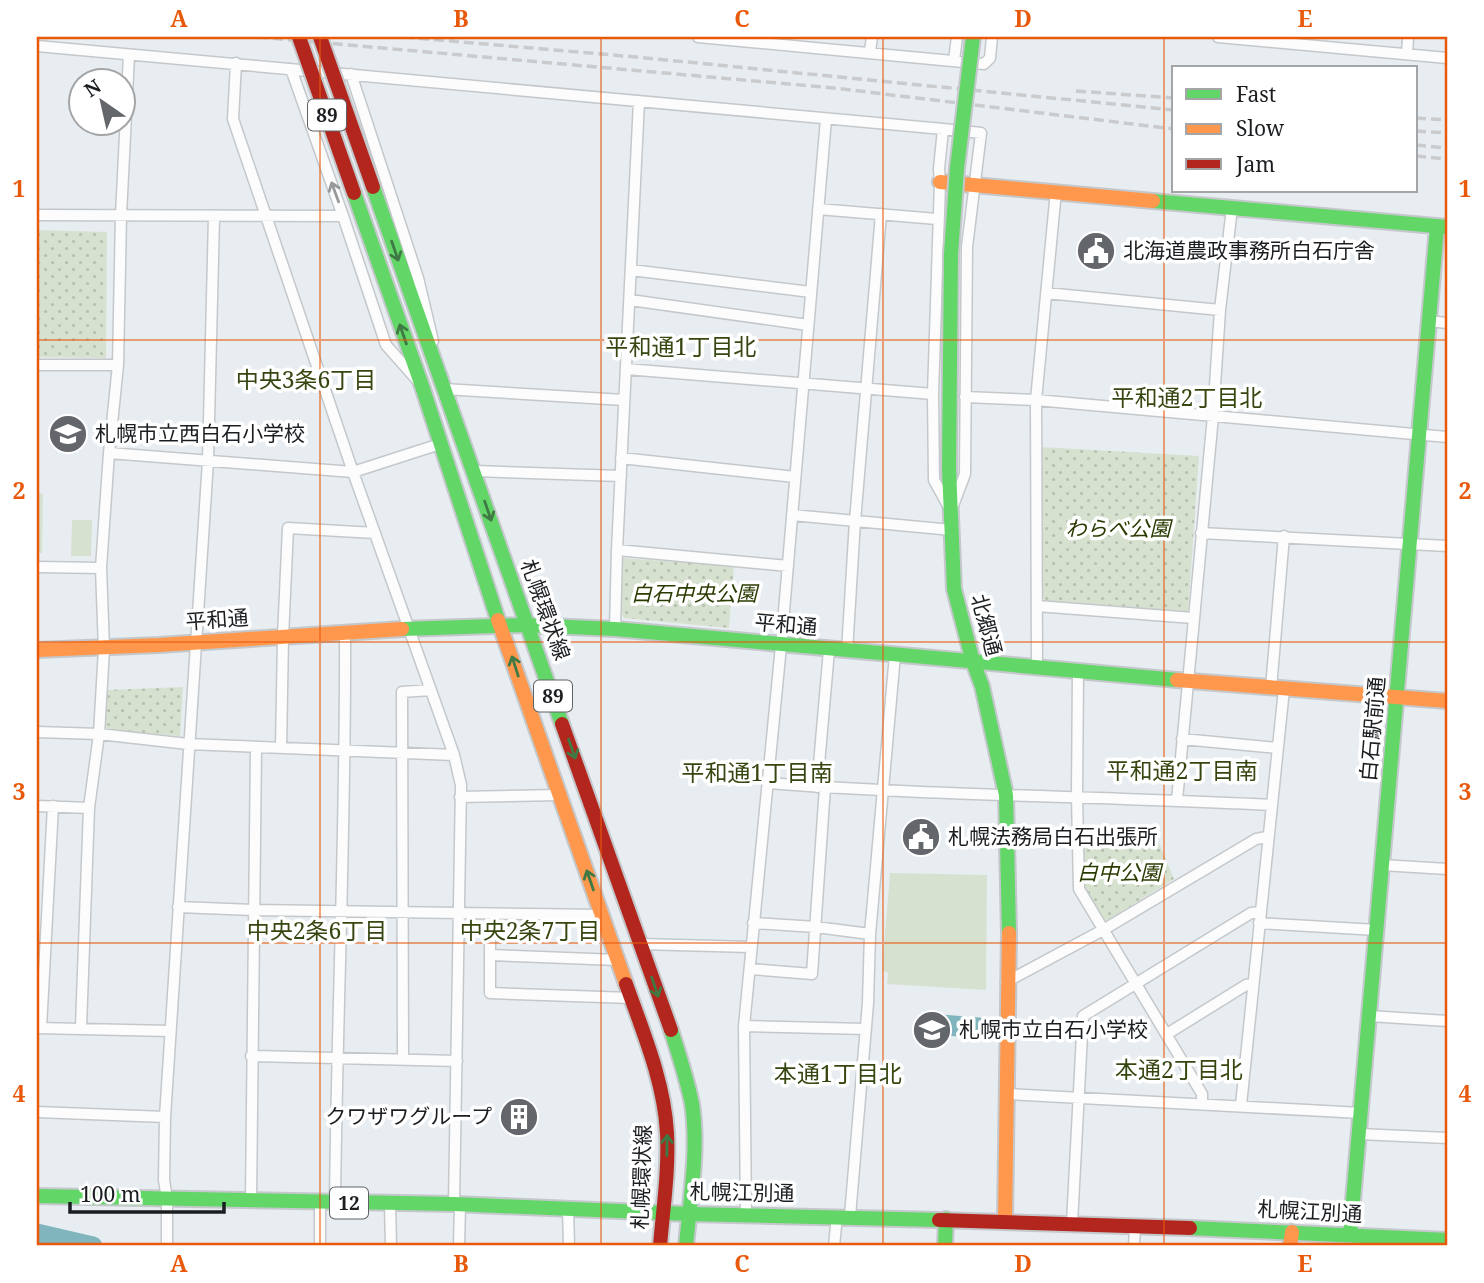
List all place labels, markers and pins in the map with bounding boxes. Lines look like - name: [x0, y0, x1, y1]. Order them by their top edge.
- public building icon: 北海道農政事務所白石庁舎: [1075, 230, 1117, 272]
- place label: 北海道農政事務所白石庁舎: [1123, 236, 1375, 264]
- school or university icon: 札幌市立西白石小学校: [47, 413, 89, 455]
- place label: 札幌市立西白石小学校: [95, 419, 305, 447]
- public building icon: 札幌法務局白石出張所: [900, 816, 942, 858]
- place label: 札幌法務局白石出張所: [948, 822, 1158, 850]
- school or university icon: 札幌市立白石小学校: [911, 1009, 953, 1051]
- place label: 札幌市立白石小学校: [959, 1015, 1148, 1043]
- building icon: クワザワグループ: [498, 1096, 540, 1138]
- place label: クワザワグループ: [325, 1102, 492, 1130]

